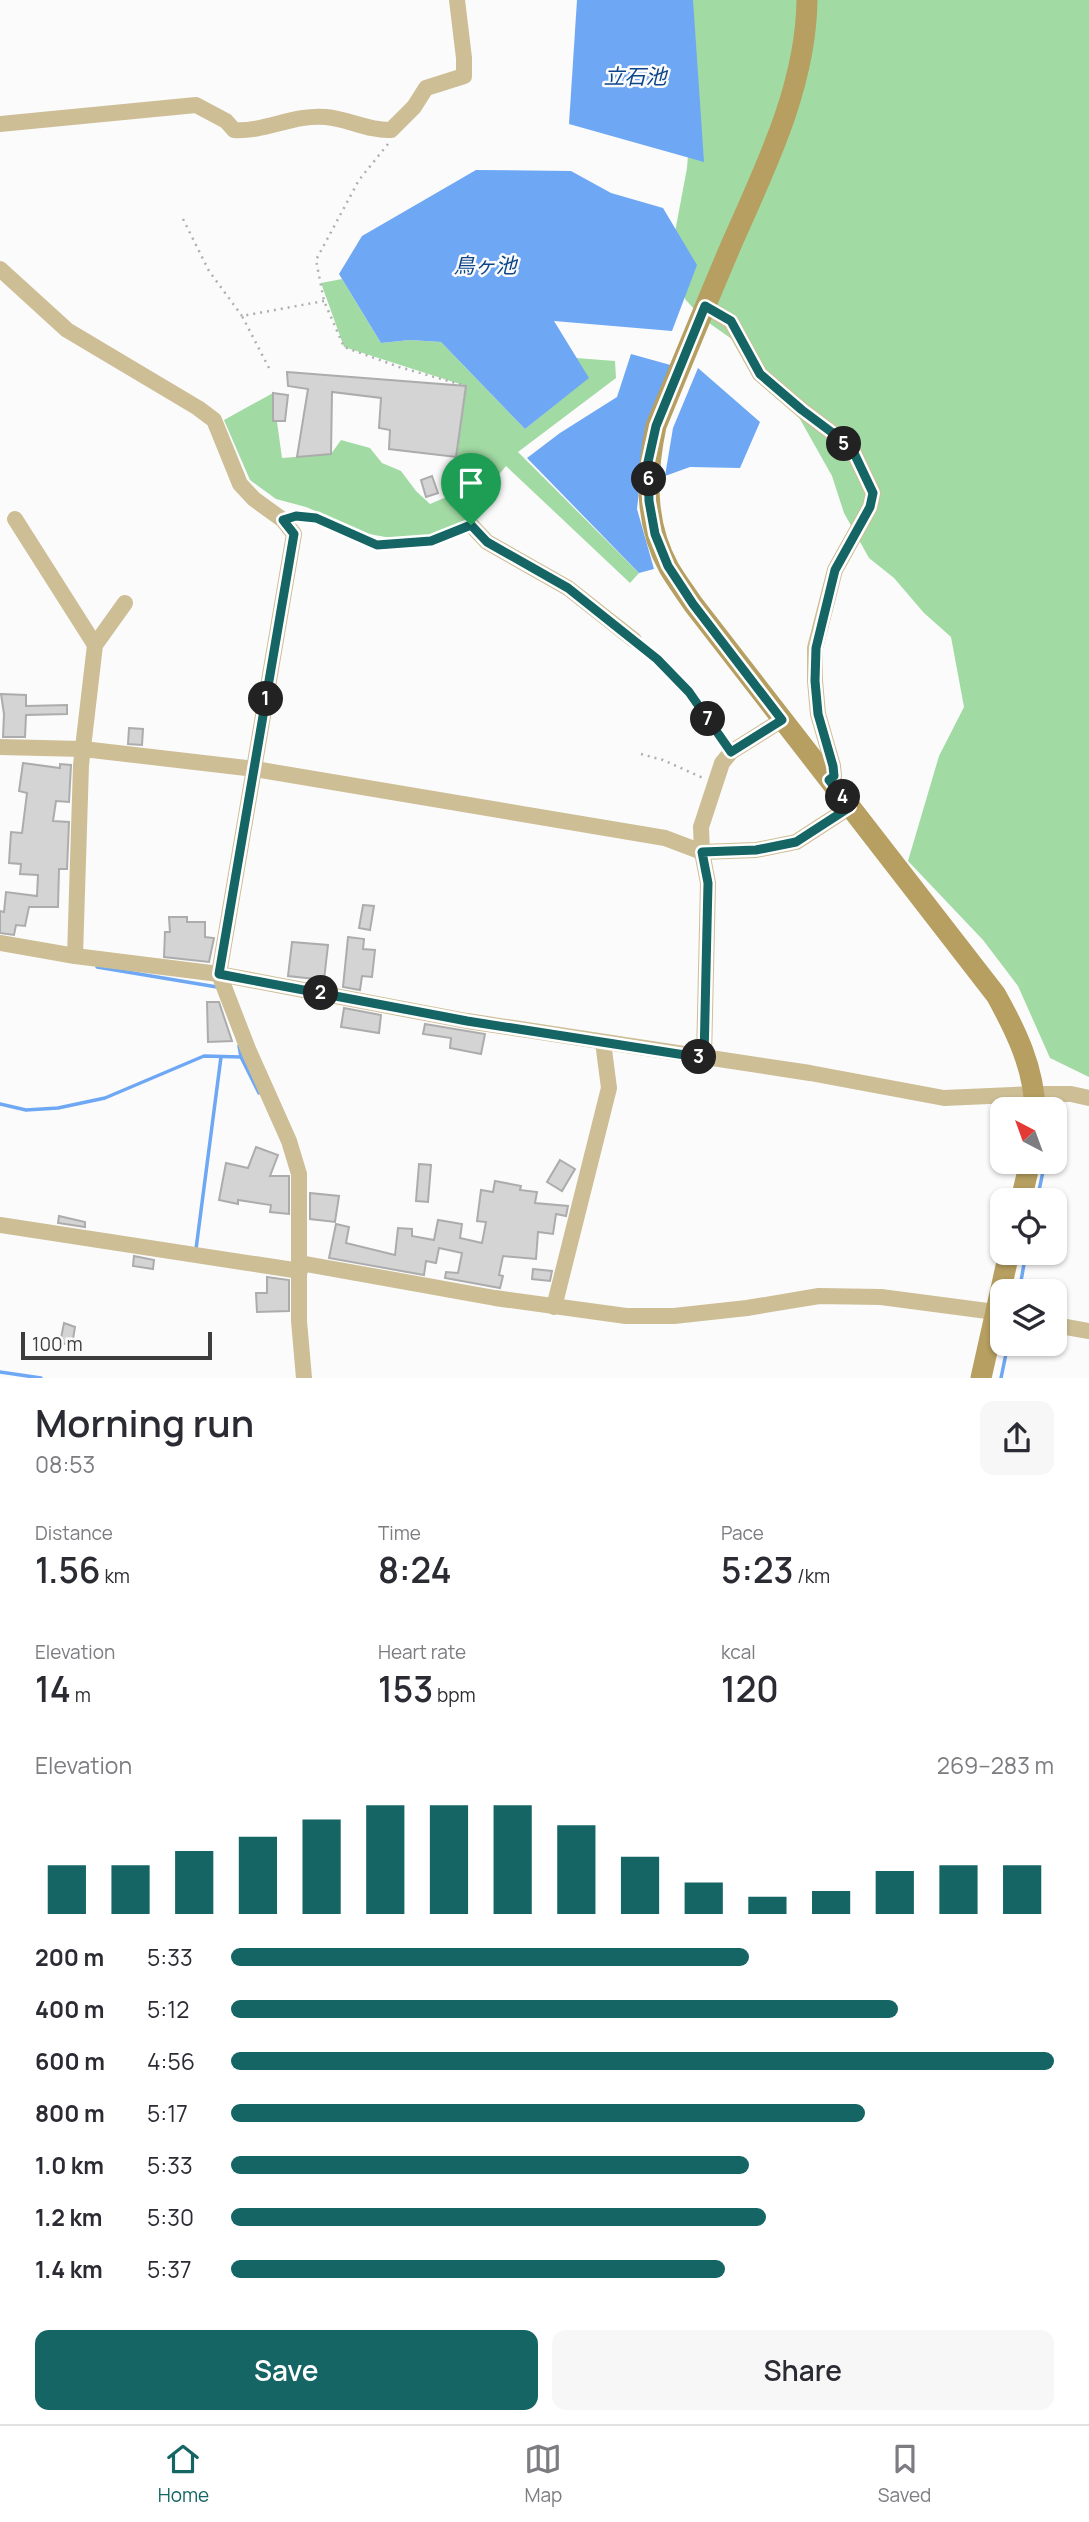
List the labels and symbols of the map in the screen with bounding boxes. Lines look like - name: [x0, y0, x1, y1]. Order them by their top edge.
- water label: 立石池: [604, 62, 668, 90]
- water label: 鳥ヶ池: [454, 251, 518, 279]
- pin: 5: [826, 426, 862, 462]
- pin: [441, 453, 501, 525]
- pin: 6: [632, 462, 666, 496]
- pin: 1: [248, 682, 284, 716]
- pin: 7: [690, 702, 726, 736]
- pin: 4: [826, 780, 860, 814]
- pin: 2: [304, 976, 338, 1010]
- pin: 3: [682, 1040, 716, 1074]
- north arrow: [990, 1097, 1068, 1174]
- scale bar: [21, 1328, 212, 1360]

